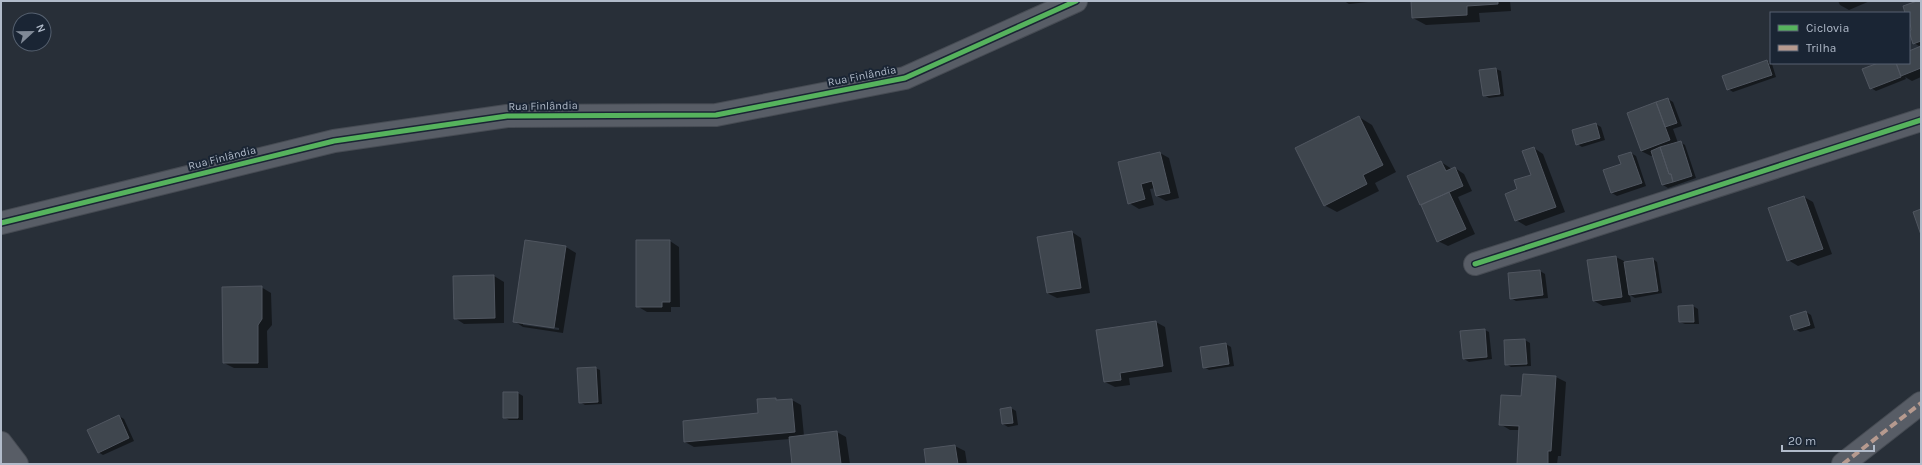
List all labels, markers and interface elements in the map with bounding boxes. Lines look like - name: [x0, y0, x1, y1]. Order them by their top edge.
- north arrow: [12, 12, 52, 52]
- legend: [1770, 12, 1910, 64]
- text: Ciclovia: [1806, 21, 1849, 35]
- text: N: [33, 22, 48, 35]
- text: Trilha: [1806, 41, 1836, 55]
- street label: Rua Finlândia: [827, 63, 897, 89]
- street label: Rua Finlândia: [508, 99, 578, 113]
- street label: Rua Finlândia: [187, 143, 257, 173]
- scale bar: [1782, 427, 1874, 453]
- text: 20 m: [1788, 434, 1816, 448]

